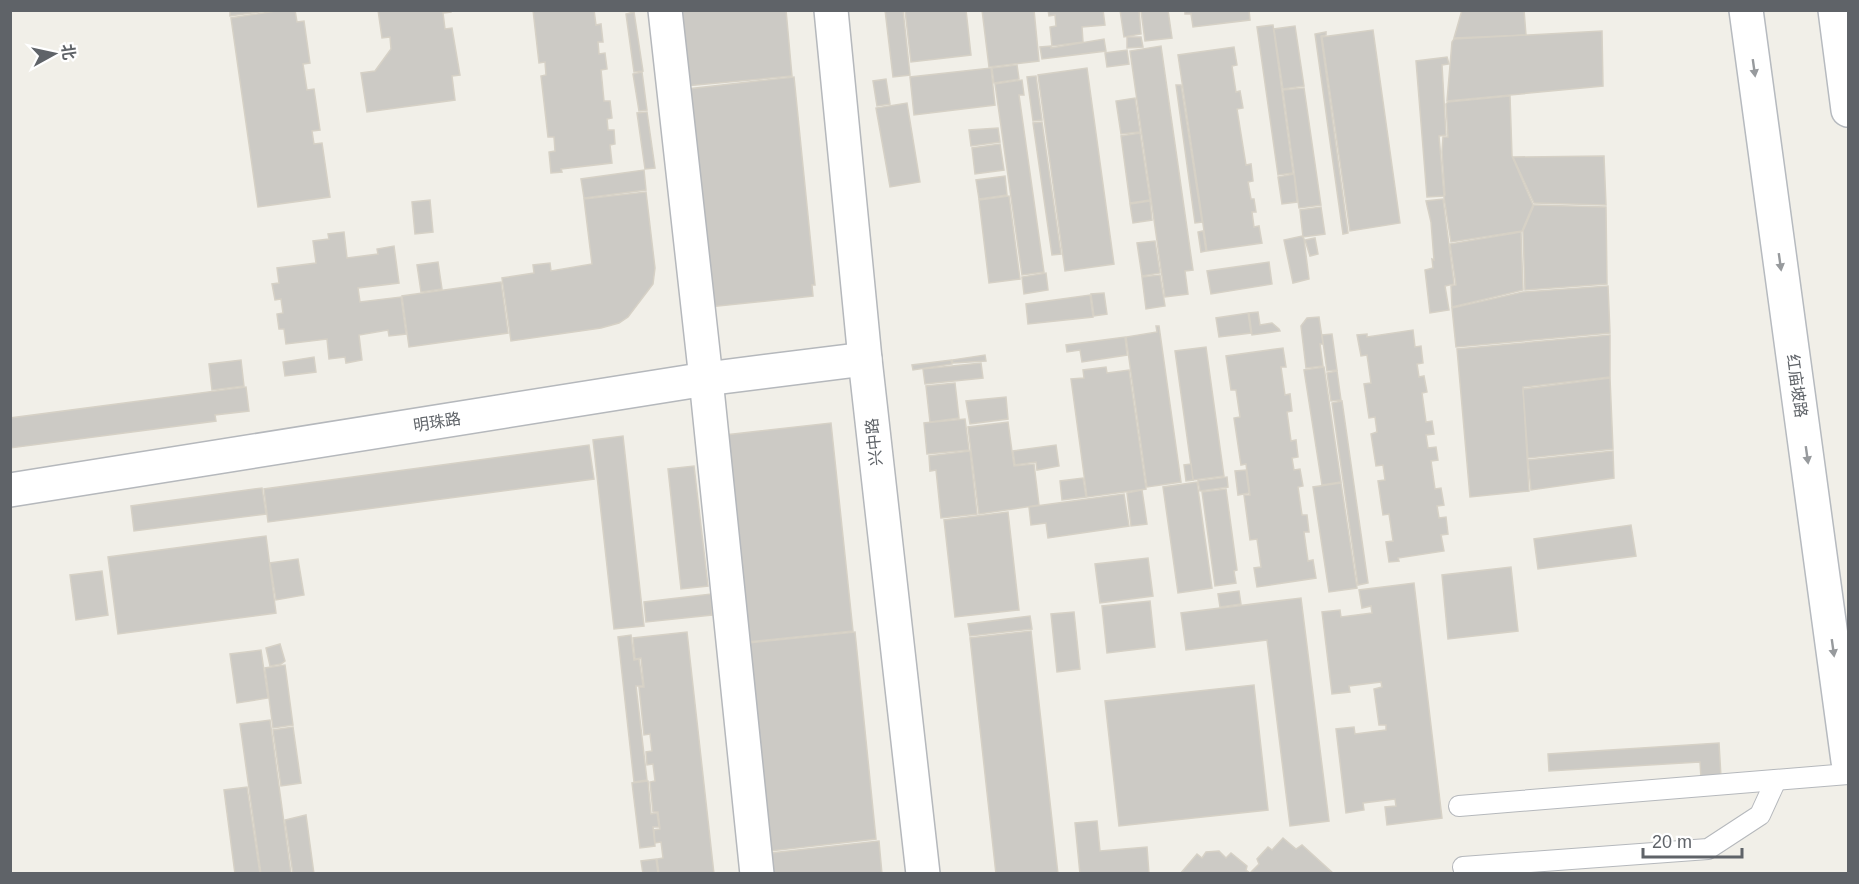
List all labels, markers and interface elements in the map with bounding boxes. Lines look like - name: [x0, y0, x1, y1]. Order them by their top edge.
- north arrow: [24, 24, 84, 84]
- text: 北: [59, 43, 78, 61]
- one-way arrow: [1749, 59, 1758, 78]
- one-way arrow: [1775, 252, 1785, 271]
- street label: 红庙坡路: [1784, 353, 1810, 419]
- street label: 明珠路: [412, 410, 462, 434]
- street label: 兴中路: [863, 417, 885, 467]
- one-way arrow: [1802, 445, 1811, 464]
- one-way arrow: [1828, 639, 1838, 658]
- scale bar: [1643, 821, 1742, 859]
- text: 20 m: [1652, 832, 1692, 852]

